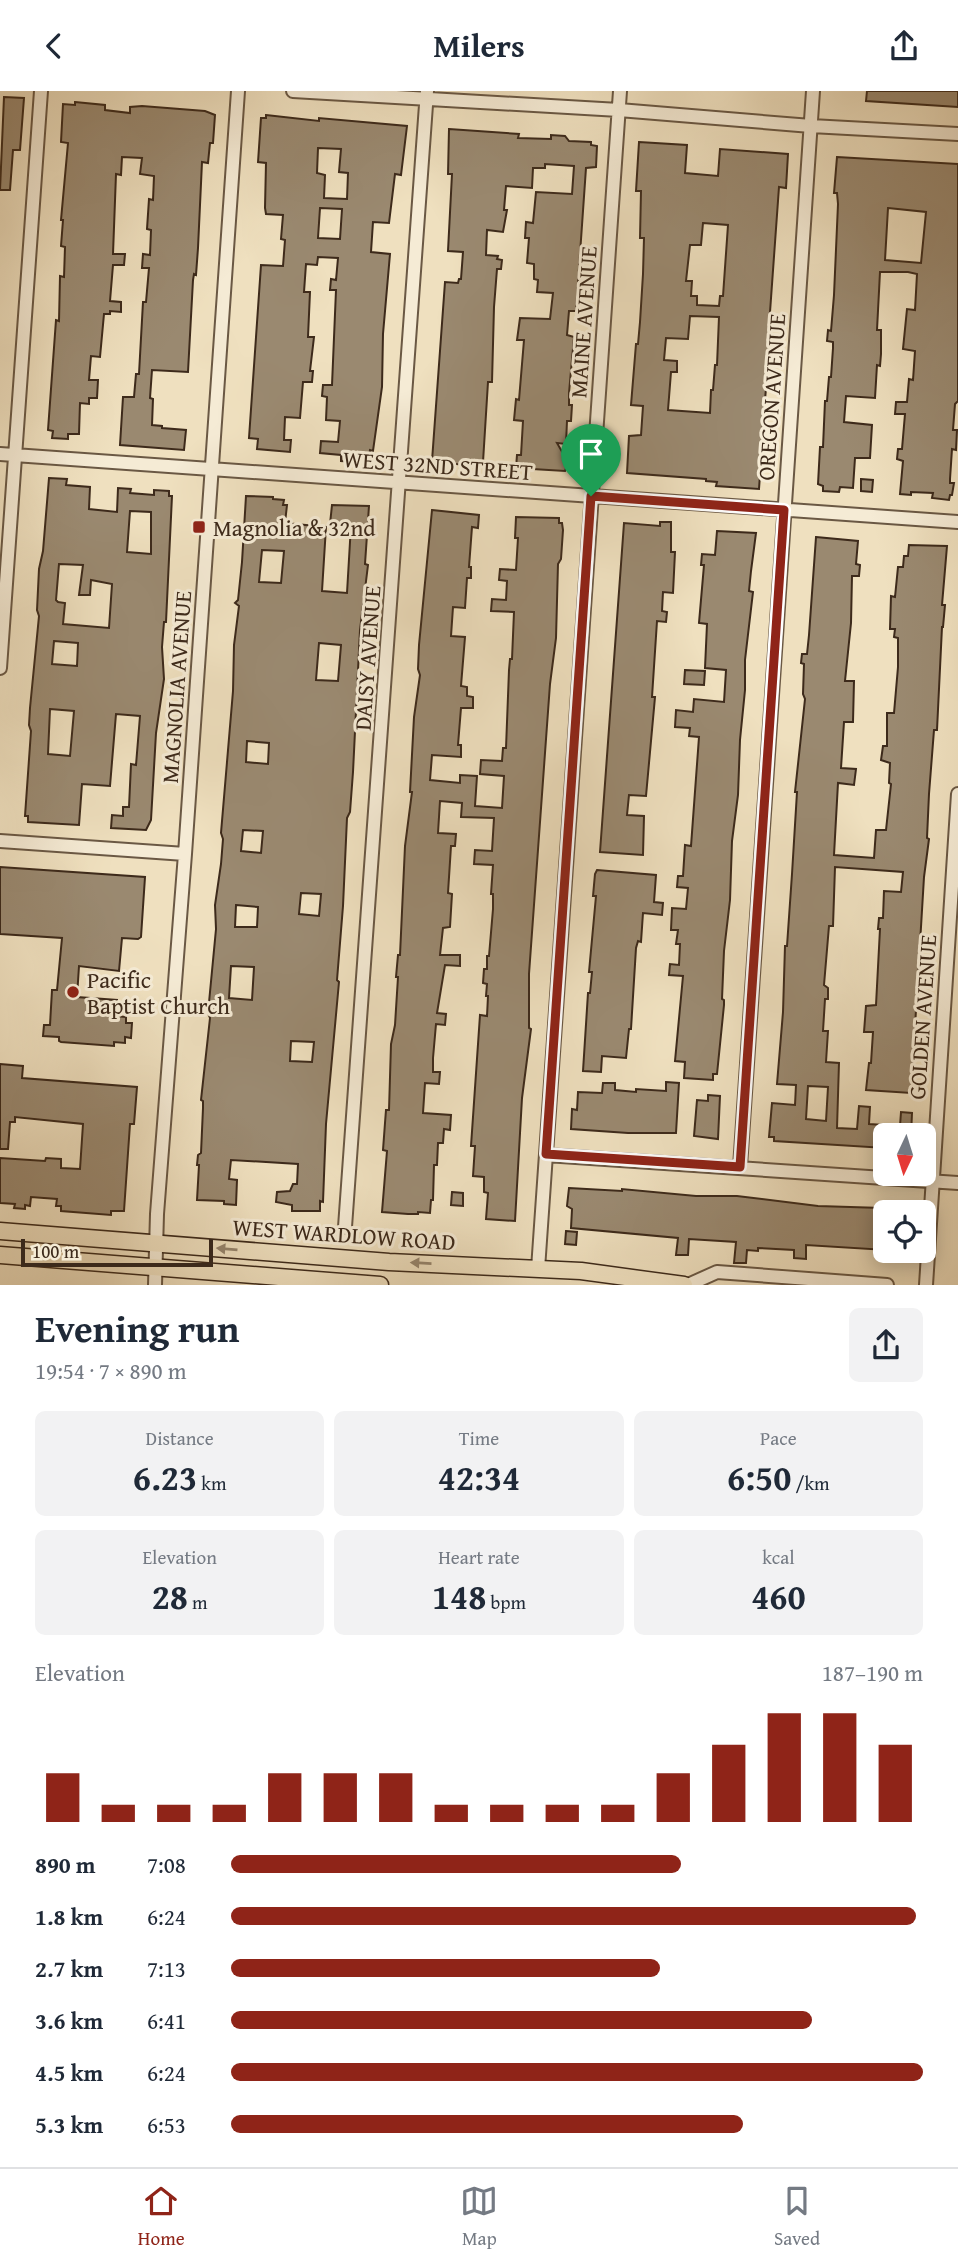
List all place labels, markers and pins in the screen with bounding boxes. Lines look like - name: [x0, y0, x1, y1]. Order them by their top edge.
- pin: [561, 424, 621, 496]
- place label: Magnolia & 32nd: [213, 511, 376, 544]
- marker: Magnolia & 32nd: [191, 519, 207, 535]
- place label: Pacific Baptist Church: [87, 963, 230, 1022]
- marker: Pacific Baptist Church: [65, 984, 81, 1000]

